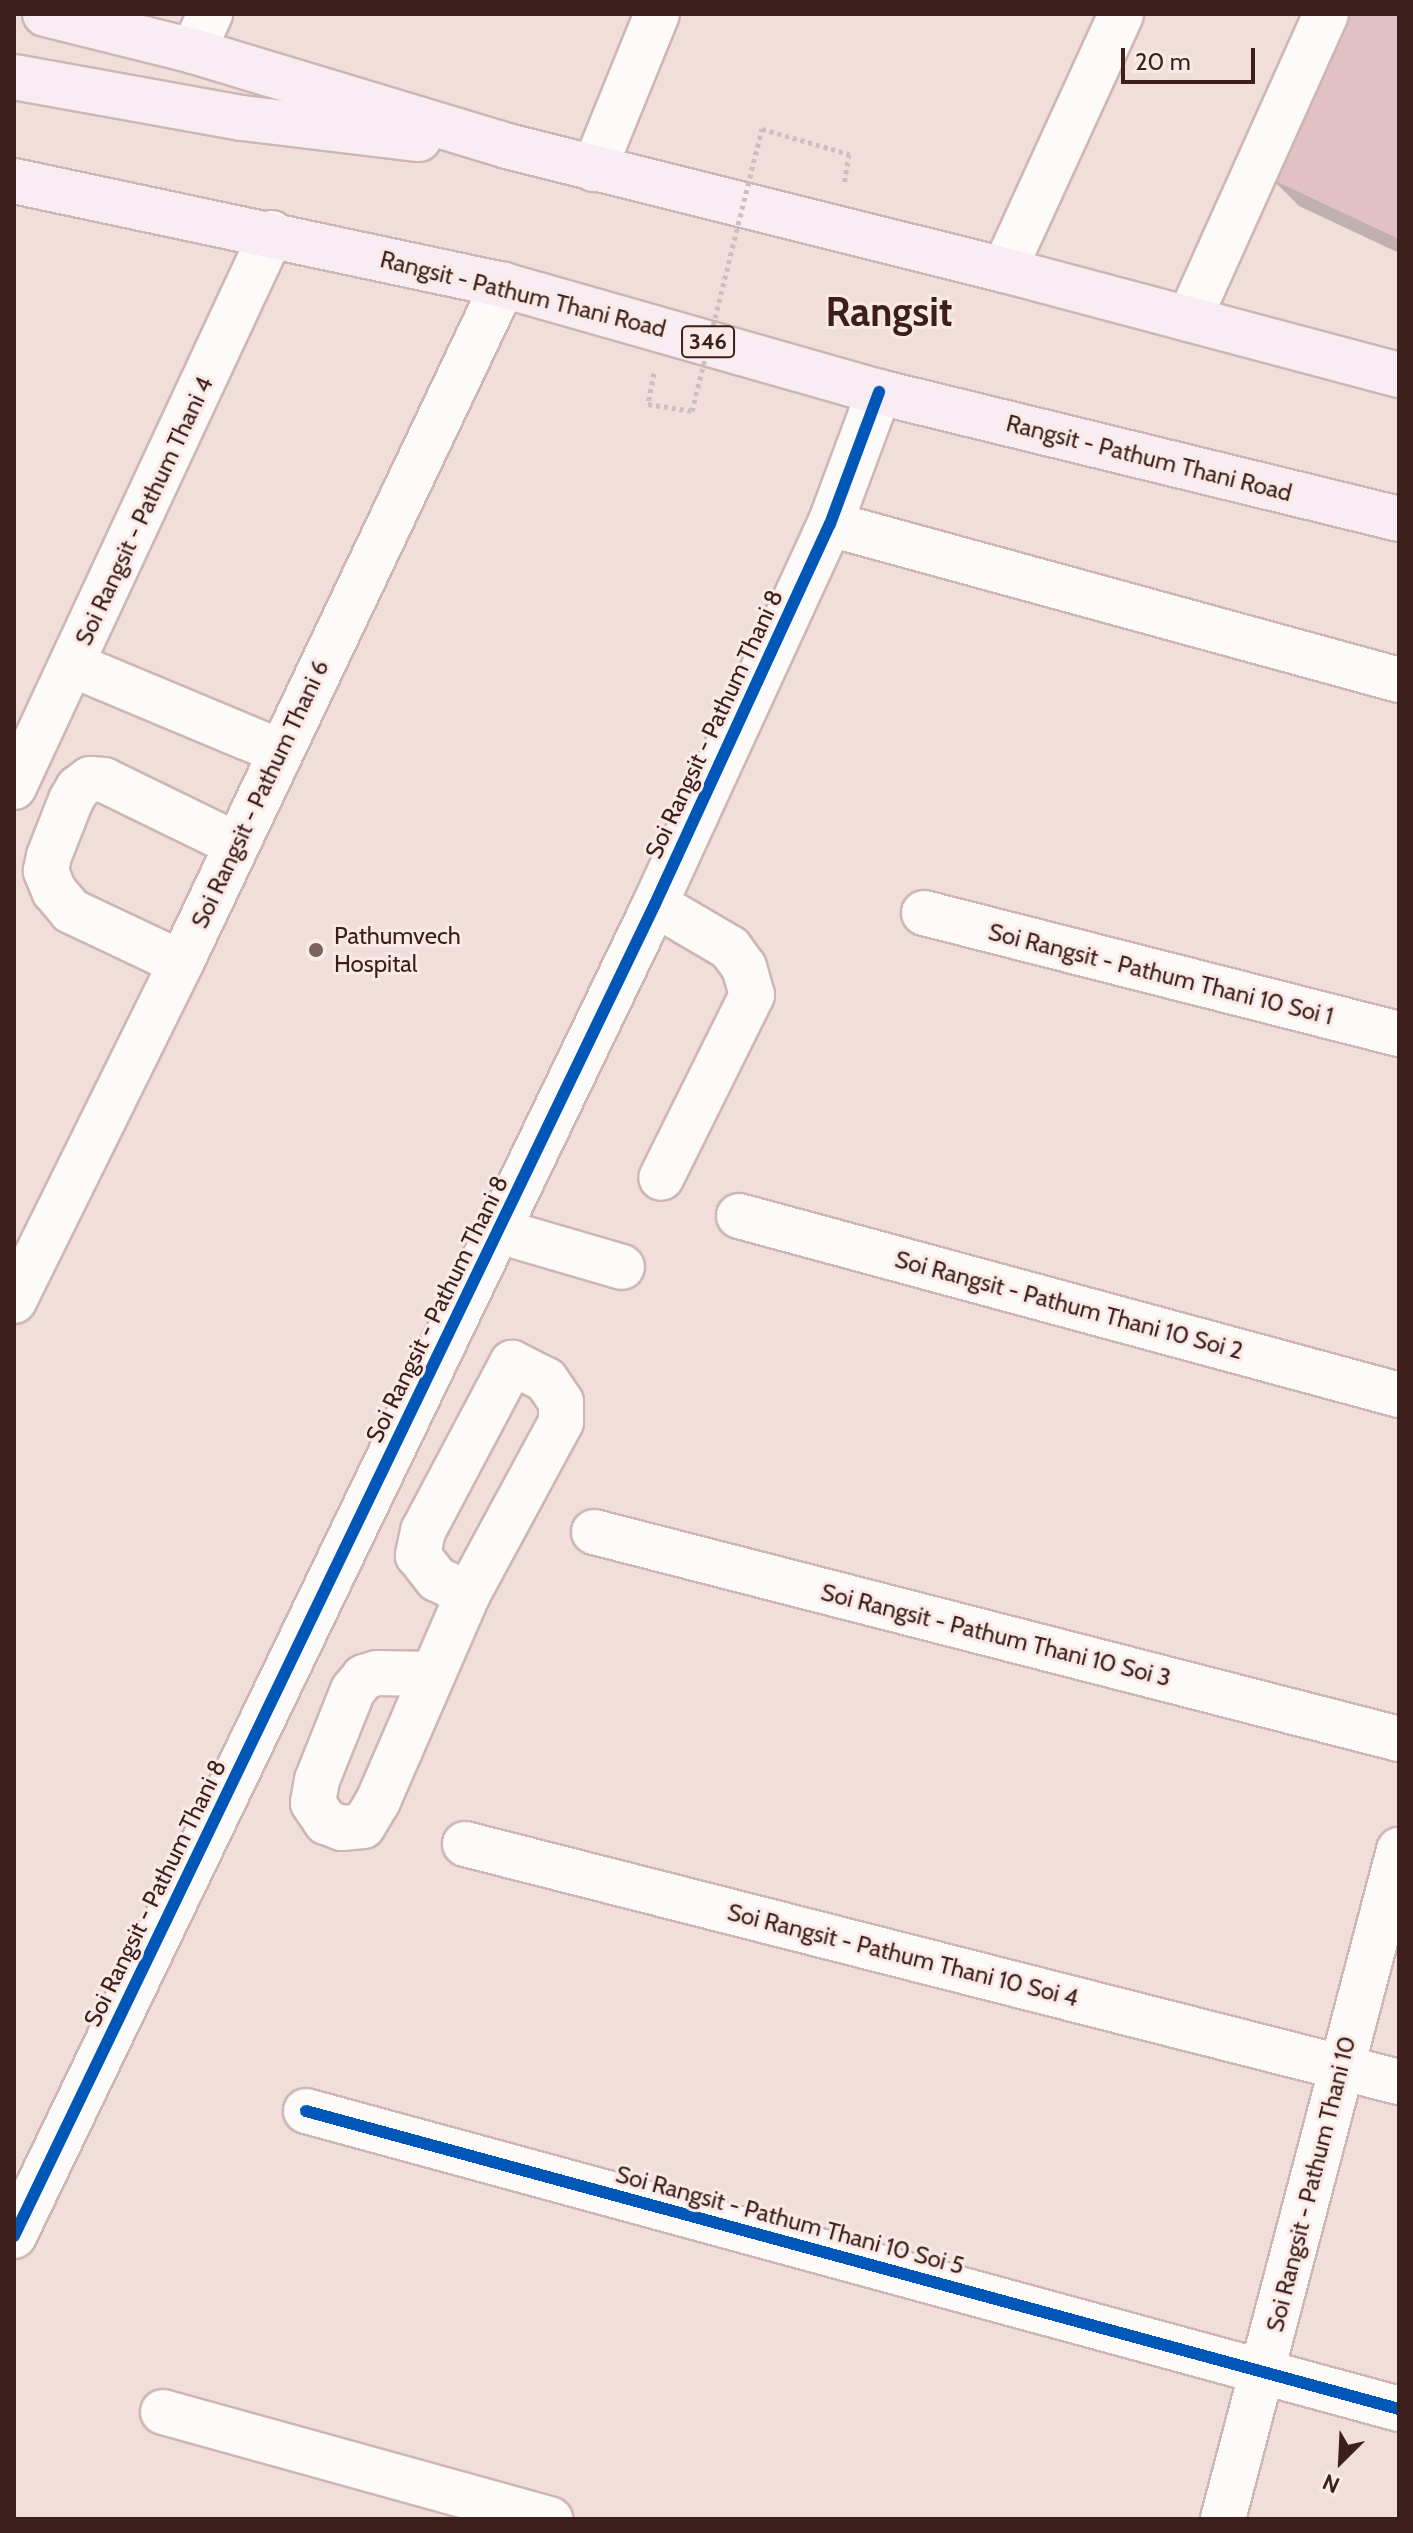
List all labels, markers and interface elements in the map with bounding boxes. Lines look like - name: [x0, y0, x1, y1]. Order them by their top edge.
- scale bar: [1125, 32, 1259, 82]
- text: 20 m: [1135, 47, 1191, 76]
- street label: Rangsit - Pathum Thani Road: [377, 245, 669, 343]
- district label: Rangsit: [825, 288, 953, 336]
- road number: 346: [680, 324, 736, 360]
- street label: Soi Rangsit - Pathum Thani 4: [69, 372, 219, 650]
- street label: Rangsit - Pathum Thani Road: [1003, 409, 1295, 507]
- street label: Soi Rangsit - Pathum Thani 8: [639, 585, 789, 863]
- street label: Soi Rangsit - Pathum Thani 6: [185, 655, 335, 933]
- street label: Soi Rangsit - Pathum Thani 10 Soi 1: [986, 917, 1336, 1031]
- place label: Pathumvech Hospital: [334, 922, 461, 978]
- marker: Pathumvech Hospital: [305, 939, 327, 961]
- street label: Soi Rangsit - Pathum Thani 8: [360, 1171, 514, 1447]
- street label: Soi Rangsit - Pathum Thani 10 Soi 2: [892, 1245, 1246, 1365]
- street label: Soi Rangsit - Pathum Thani 10 Soi 3: [818, 1578, 1174, 1692]
- street label: Soi Rangsit - Pathum Thani 8: [78, 1755, 232, 2031]
- street label: Soi Rangsit - Pathum Thani 10 Soi 4: [725, 1897, 1081, 2013]
- street label: Soi Rangsit - Pathum Thani 10: [1260, 2033, 1362, 2335]
- street label: Soi Rangsit - Pathum Thani 10 Soi 5: [613, 2160, 967, 2280]
- north arrow: [1301, 2421, 1381, 2501]
- text: N: [1318, 2468, 1344, 2499]

